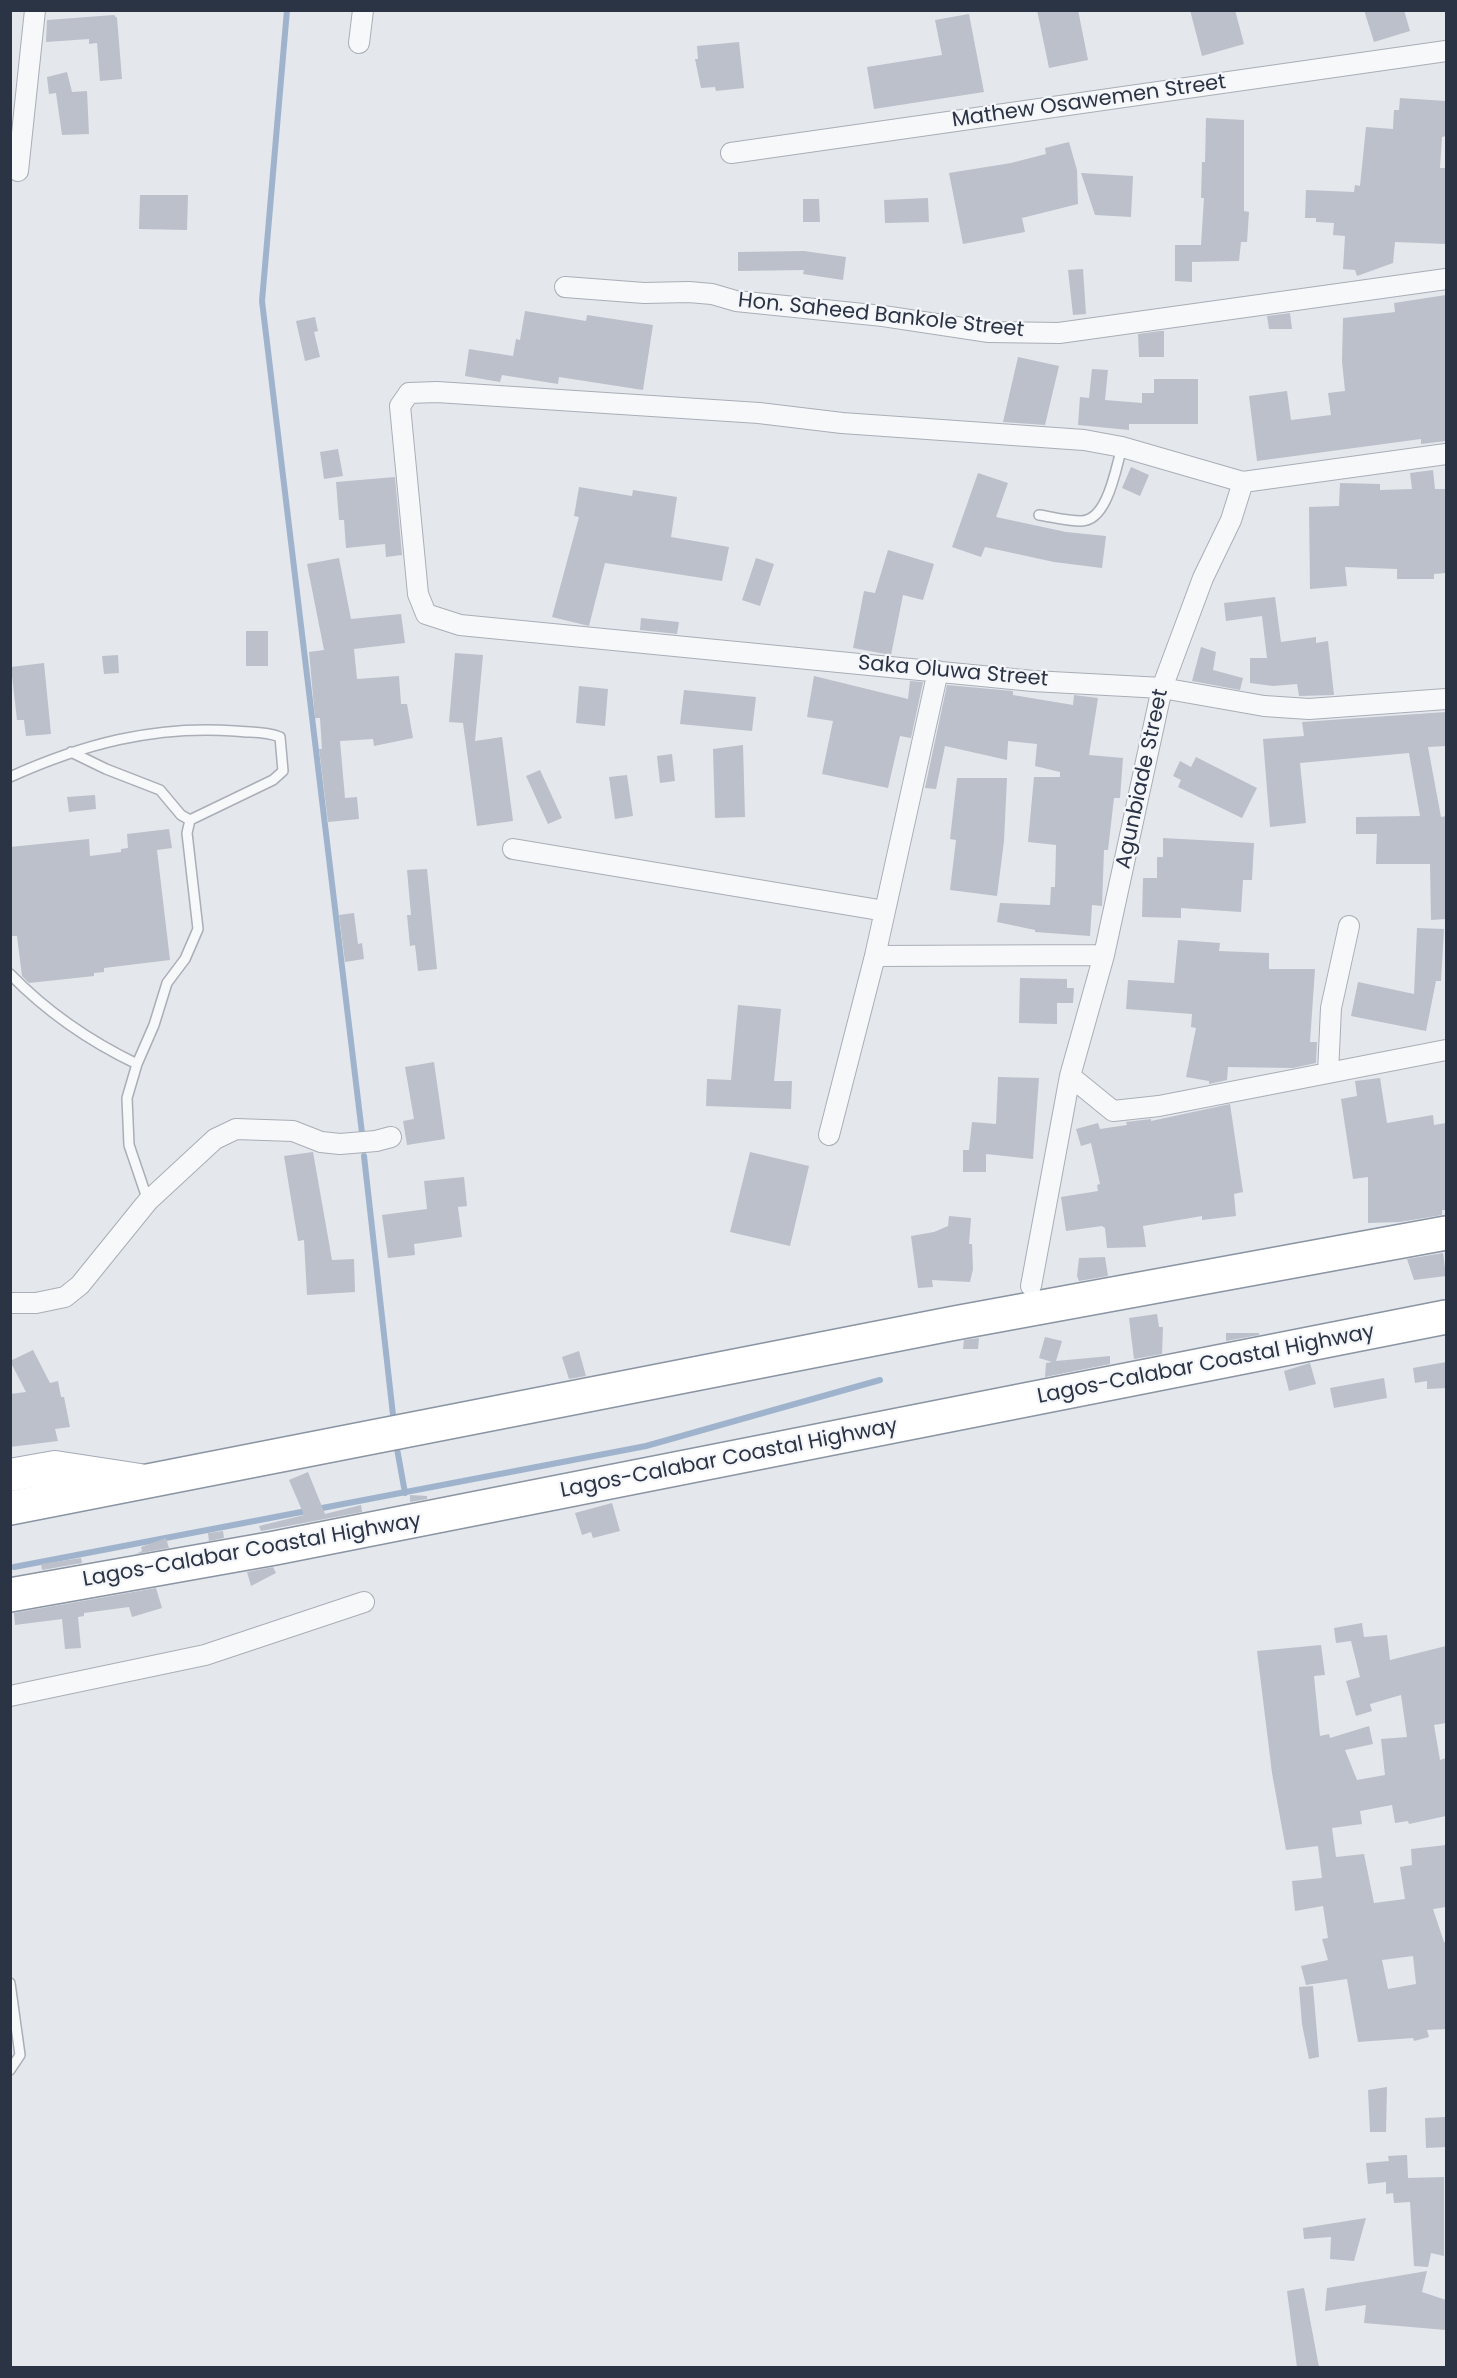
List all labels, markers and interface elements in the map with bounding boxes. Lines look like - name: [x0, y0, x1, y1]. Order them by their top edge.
- street label: Mathew Osawemen Street: [950, 70, 1228, 134]
- street label: Hon. Saheed Bankole Street: [737, 288, 1025, 344]
- street label: Saka Oluwa Street: [857, 651, 1049, 693]
- street label: Agunbiade Street: [1112, 687, 1174, 871]
- street label: Lagos-Calabar Coastal Highway: [1035, 1320, 1377, 1410]
- street label: Lagos-Calabar Coastal Highway: [558, 1414, 900, 1504]
- street label: Lagos-Calabar Coastal Highway: [81, 1509, 423, 1593]

